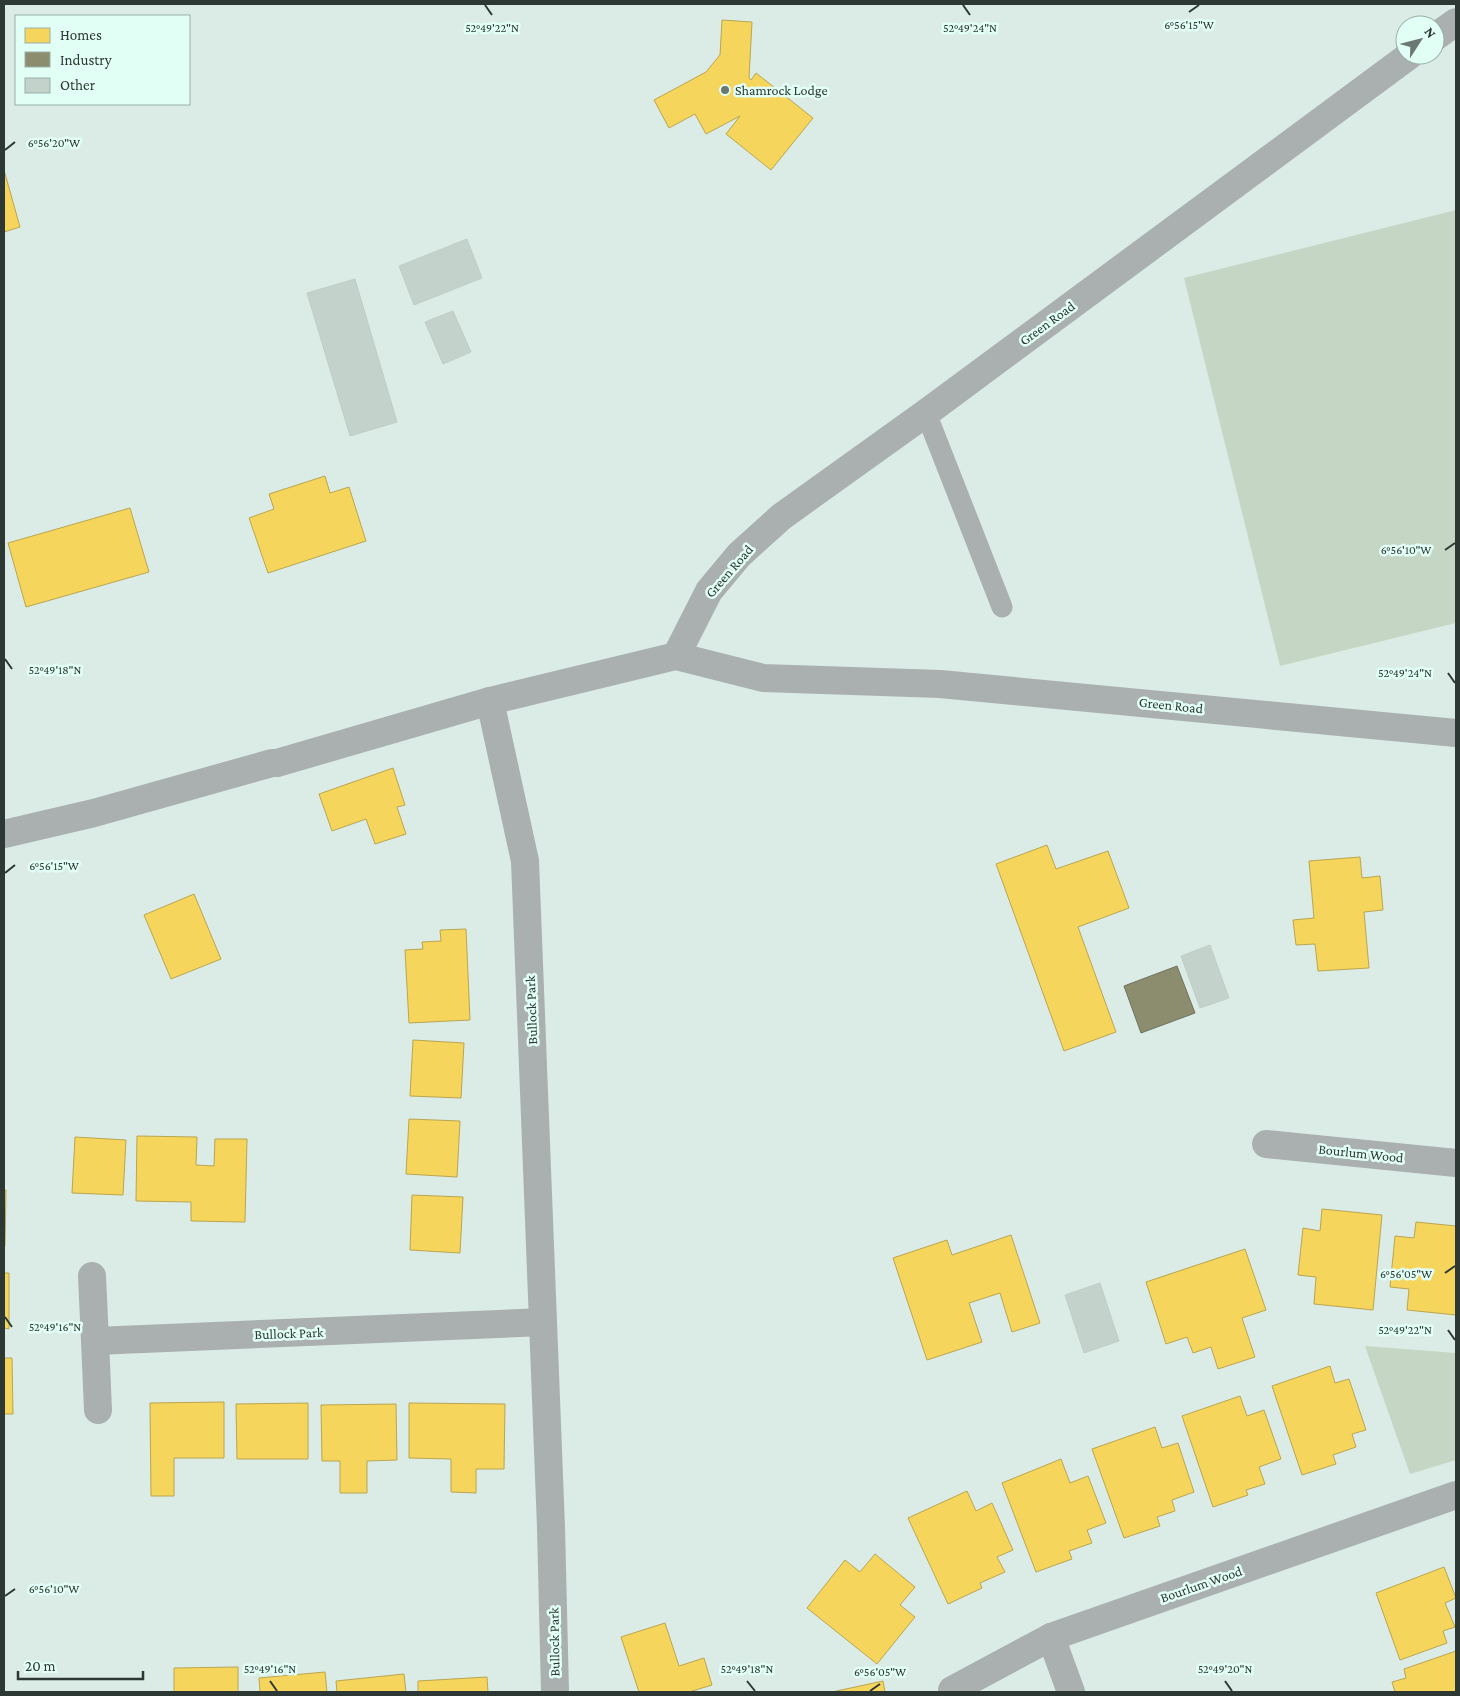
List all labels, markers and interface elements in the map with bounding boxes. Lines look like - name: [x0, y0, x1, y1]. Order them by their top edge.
- legend: [15, 15, 190, 105]
- north arrow: [1395, 15, 1445, 65]
- text: 6°56'15"W: [1164, 18, 1214, 32]
- text: 52°49'22"N: [465, 21, 519, 35]
- text: 52°49'24"N: [943, 21, 997, 35]
- text: N: [1421, 24, 1440, 41]
- text: Homes: [60, 27, 102, 43]
- text: Industry: [60, 52, 112, 69]
- text: Other: [60, 77, 96, 93]
- place label: Shamrock Lodge: [735, 82, 828, 98]
- marker: Shamrock Lodge: [719, 84, 731, 96]
- text: 6°56'20"W: [28, 136, 80, 150]
- street label: Green Road: [1016, 297, 1078, 348]
- street label: Green Road: [702, 541, 757, 601]
- text: 6°56'10"W: [1381, 543, 1431, 557]
- text: 52°49'18"N: [29, 663, 81, 677]
- text: 52°49'24"N: [1378, 666, 1432, 680]
- street label: Green Road: [1138, 694, 1204, 716]
- text: 6°56'15"W: [29, 859, 79, 873]
- street label: Bullock Park: [522, 975, 540, 1045]
- street label: Bourlum Wood: [1318, 1141, 1405, 1165]
- text: 6°56'05"W: [1380, 1267, 1432, 1281]
- text: 52°49'16"N: [29, 1320, 81, 1334]
- text: 52°49'22"N: [1378, 1323, 1432, 1337]
- street label: Bullock Park: [254, 1324, 324, 1342]
- street label: Bourlum Wood: [1158, 1562, 1245, 1605]
- text: 6°56'10"W: [29, 1582, 79, 1596]
- street label: Bullock Park: [545, 1607, 563, 1677]
- scale bar: [18, 1648, 142, 1680]
- text: 20 m: [25, 1658, 56, 1674]
- text: 52°49'16"N: [244, 1662, 296, 1676]
- text: 52°49'18"N: [721, 1662, 773, 1676]
- text: 52°49'20"N: [1198, 1662, 1252, 1676]
- text: 6°56'05"W: [854, 1665, 906, 1679]

